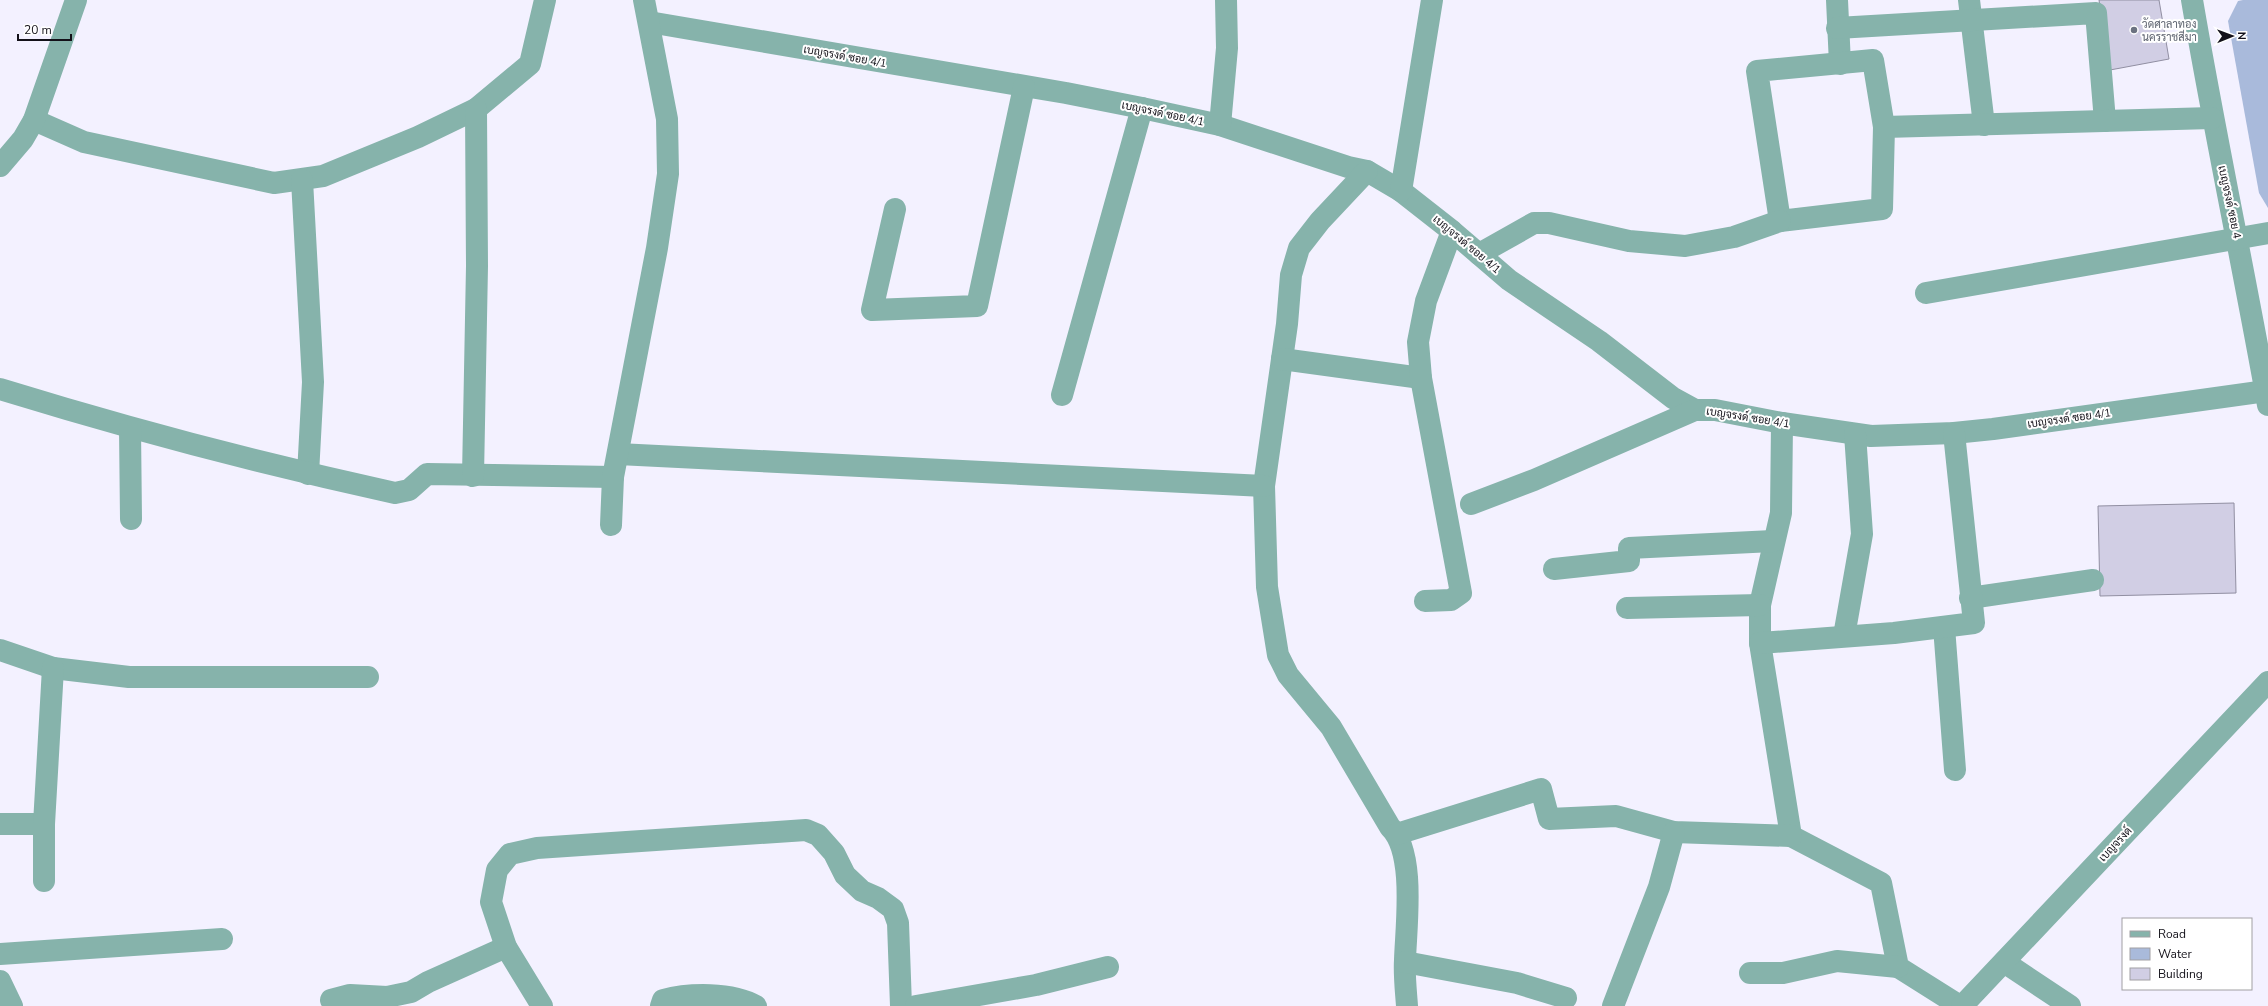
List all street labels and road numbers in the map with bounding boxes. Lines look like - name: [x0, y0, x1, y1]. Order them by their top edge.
- street label: เบญจรงด์ ซอย 4/1: [802, 41, 888, 71]
- street label: เบญจรงด์ ซอย 4/1: [1120, 96, 1206, 130]
- street label: เบญจรงด์ ซอย 4: [2214, 164, 2246, 240]
- street label: เบญจรงด์ ซอย 4/1: [1430, 211, 1504, 277]
- street label: เบญจรงด์ ซอย 4/1: [1705, 403, 1791, 431]
- street label: เบญจรงด์ ซอย 4/1: [2026, 404, 2112, 432]
- street label: เบญจรงด์: [2095, 823, 2135, 865]

